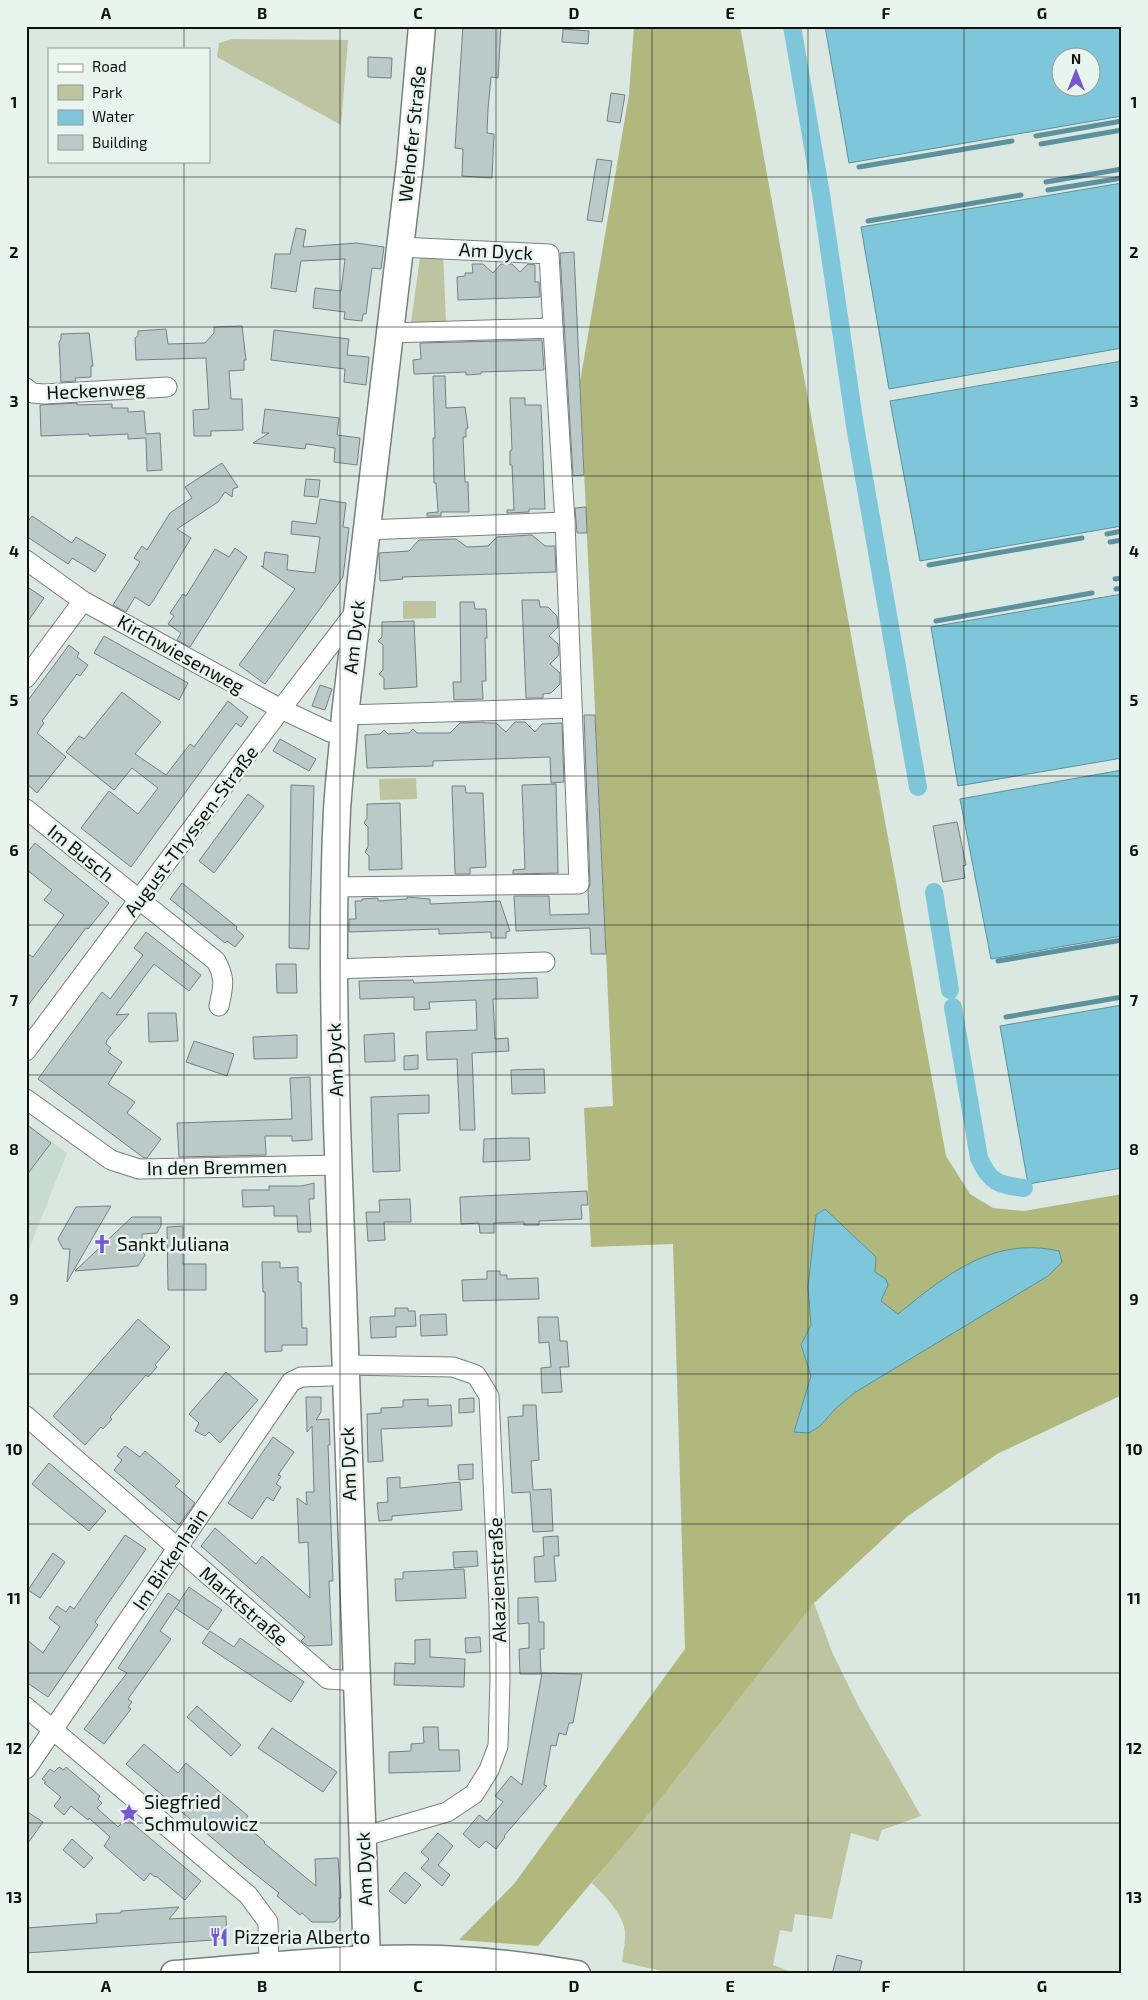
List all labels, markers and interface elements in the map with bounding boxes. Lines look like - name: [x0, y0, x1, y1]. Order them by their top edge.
- text: A: [101, 3, 112, 22]
- text: B: [257, 3, 267, 22]
- text: C: [413, 3, 423, 22]
- text: D: [569, 3, 580, 22]
- text: E: [725, 3, 735, 22]
- text: F: [882, 3, 891, 22]
- text: G: [1037, 3, 1047, 22]
- legend: [48, 48, 210, 162]
- north arrow: [1050, 48, 1100, 98]
- text: N: [1071, 50, 1081, 67]
- text: Road: [92, 57, 127, 75]
- street label: Wehofer Straße: [393, 64, 430, 203]
- text: Park: [92, 83, 123, 101]
- text: 1: [11, 92, 17, 111]
- text: 1: [1131, 92, 1137, 111]
- text: Water: [92, 107, 134, 125]
- text: Building: [92, 133, 148, 151]
- street label: Am Dyck: [458, 237, 534, 264]
- text: 2: [9, 242, 19, 261]
- text: 2: [1129, 242, 1139, 261]
- street label: Heckenweg: [46, 375, 147, 404]
- text: 3: [9, 391, 19, 410]
- text: 3: [1129, 391, 1139, 410]
- text: 4: [9, 541, 19, 560]
- text: 4: [1129, 541, 1139, 560]
- street label: Am Dyck: [338, 599, 369, 675]
- street label: Kirchwiesenweg: [114, 609, 249, 698]
- text: 5: [10, 690, 19, 709]
- text: 5: [1130, 690, 1139, 709]
- street label: August-Thyssen-Straße: [119, 741, 262, 921]
- street label: Im Busch: [44, 819, 119, 886]
- text: 6: [9, 840, 19, 859]
- text: 6: [1129, 840, 1139, 859]
- text: 7: [10, 990, 19, 1009]
- text: 7: [1130, 990, 1139, 1009]
- street label: Am Dyck: [322, 1022, 347, 1098]
- text: 8: [9, 1139, 19, 1158]
- text: 8: [1129, 1139, 1139, 1158]
- street label: In den Bremmen: [147, 1154, 287, 1179]
- place label: Sankt Juliana: [117, 1232, 229, 1255]
- church icon: Sankt Juliana: [91, 1233, 113, 1255]
- text: 9: [9, 1289, 19, 1308]
- text: 9: [1129, 1289, 1139, 1308]
- street label: Am Dyck: [335, 1426, 360, 1502]
- text: 10: [5, 1439, 23, 1458]
- text: 10: [1125, 1439, 1143, 1458]
- street label: Im Birkenhain: [127, 1503, 212, 1614]
- street label: Akazienstraße: [483, 1517, 510, 1643]
- street label: Marktstraße: [195, 1561, 293, 1650]
- text: 11: [7, 1588, 21, 1607]
- text: 11: [1127, 1588, 1141, 1607]
- text: 12: [6, 1738, 22, 1757]
- text: 12: [1126, 1738, 1142, 1757]
- place label: Siegfried Schmulowicz: [144, 1790, 258, 1835]
- place icon: Siegfried Schmulowicz: [118, 1802, 140, 1824]
- street label: Am Dyck: [351, 1831, 376, 1907]
- text: 13: [6, 1887, 22, 1906]
- text: 13: [1126, 1887, 1142, 1906]
- place label: Pizzeria Alberto: [234, 1925, 370, 1948]
- restaurant icon: Pizzeria Alberto: [208, 1926, 230, 1948]
- text: A: [101, 1976, 112, 1995]
- text: B: [257, 1976, 267, 1995]
- text: C: [413, 1976, 423, 1995]
- text: D: [569, 1976, 580, 1995]
- text: E: [725, 1976, 735, 1995]
- text: F: [882, 1976, 891, 1995]
- text: G: [1037, 1976, 1047, 1995]

